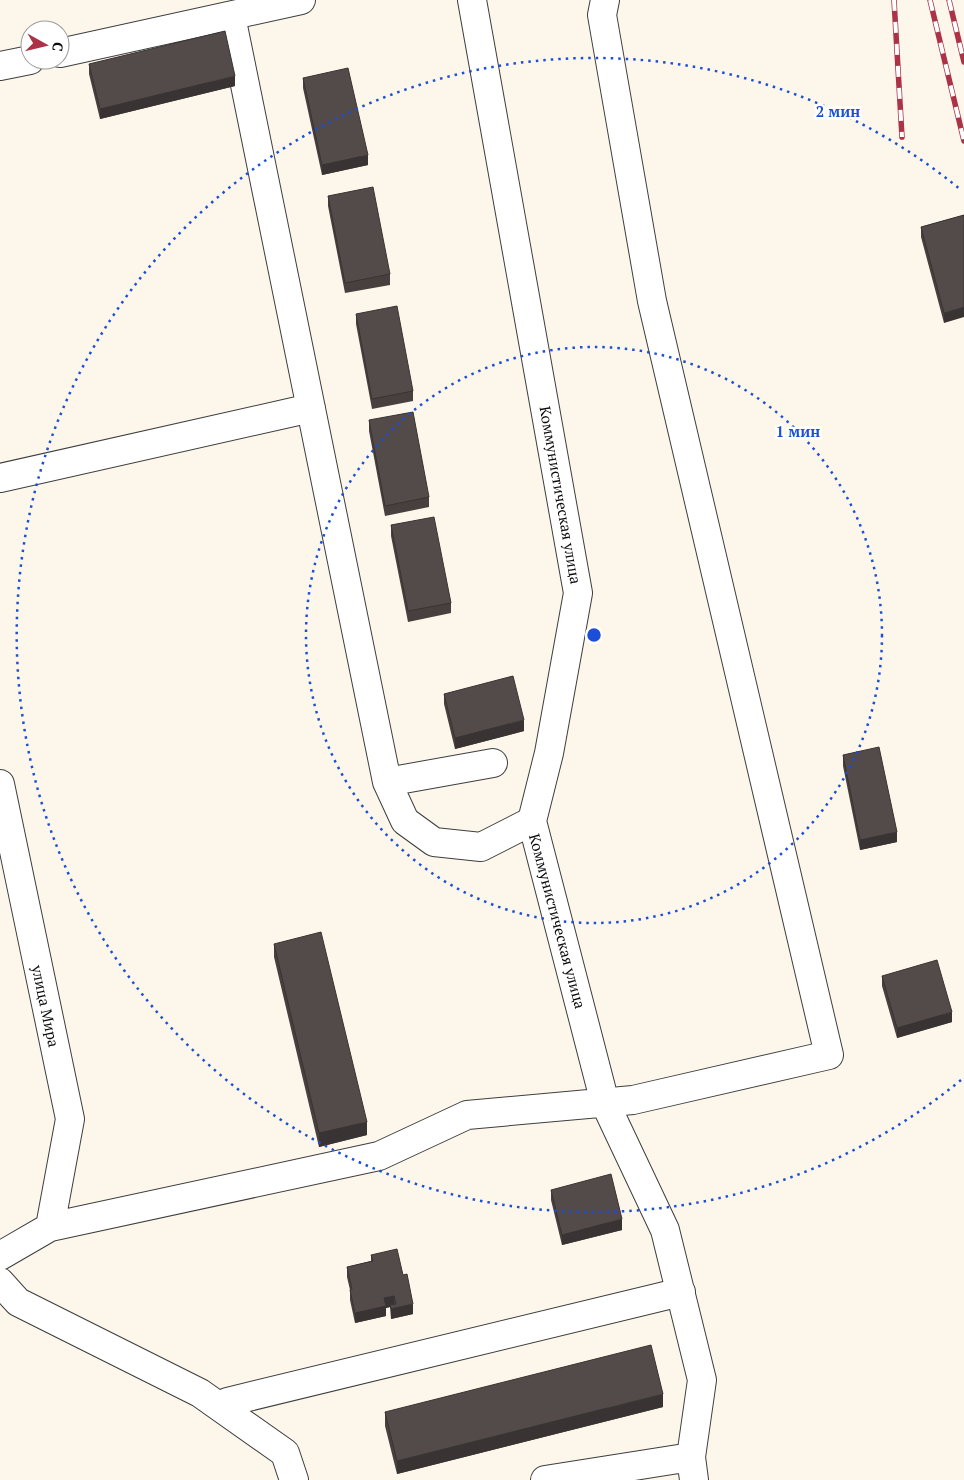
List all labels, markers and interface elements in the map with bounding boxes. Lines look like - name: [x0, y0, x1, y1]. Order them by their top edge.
- north arrow: [20, 20, 70, 70]
- text: С: [48, 41, 68, 53]
- text: 2 мин: [816, 101, 860, 121]
- street label: Коммунистическая улица: [535, 404, 587, 586]
- text: 1 мин: [776, 421, 820, 441]
- centre of rings: [585, 626, 603, 644]
- street label: Коммунистическая улица: [525, 831, 591, 1011]
- street label: улица Мира: [27, 962, 65, 1049]

